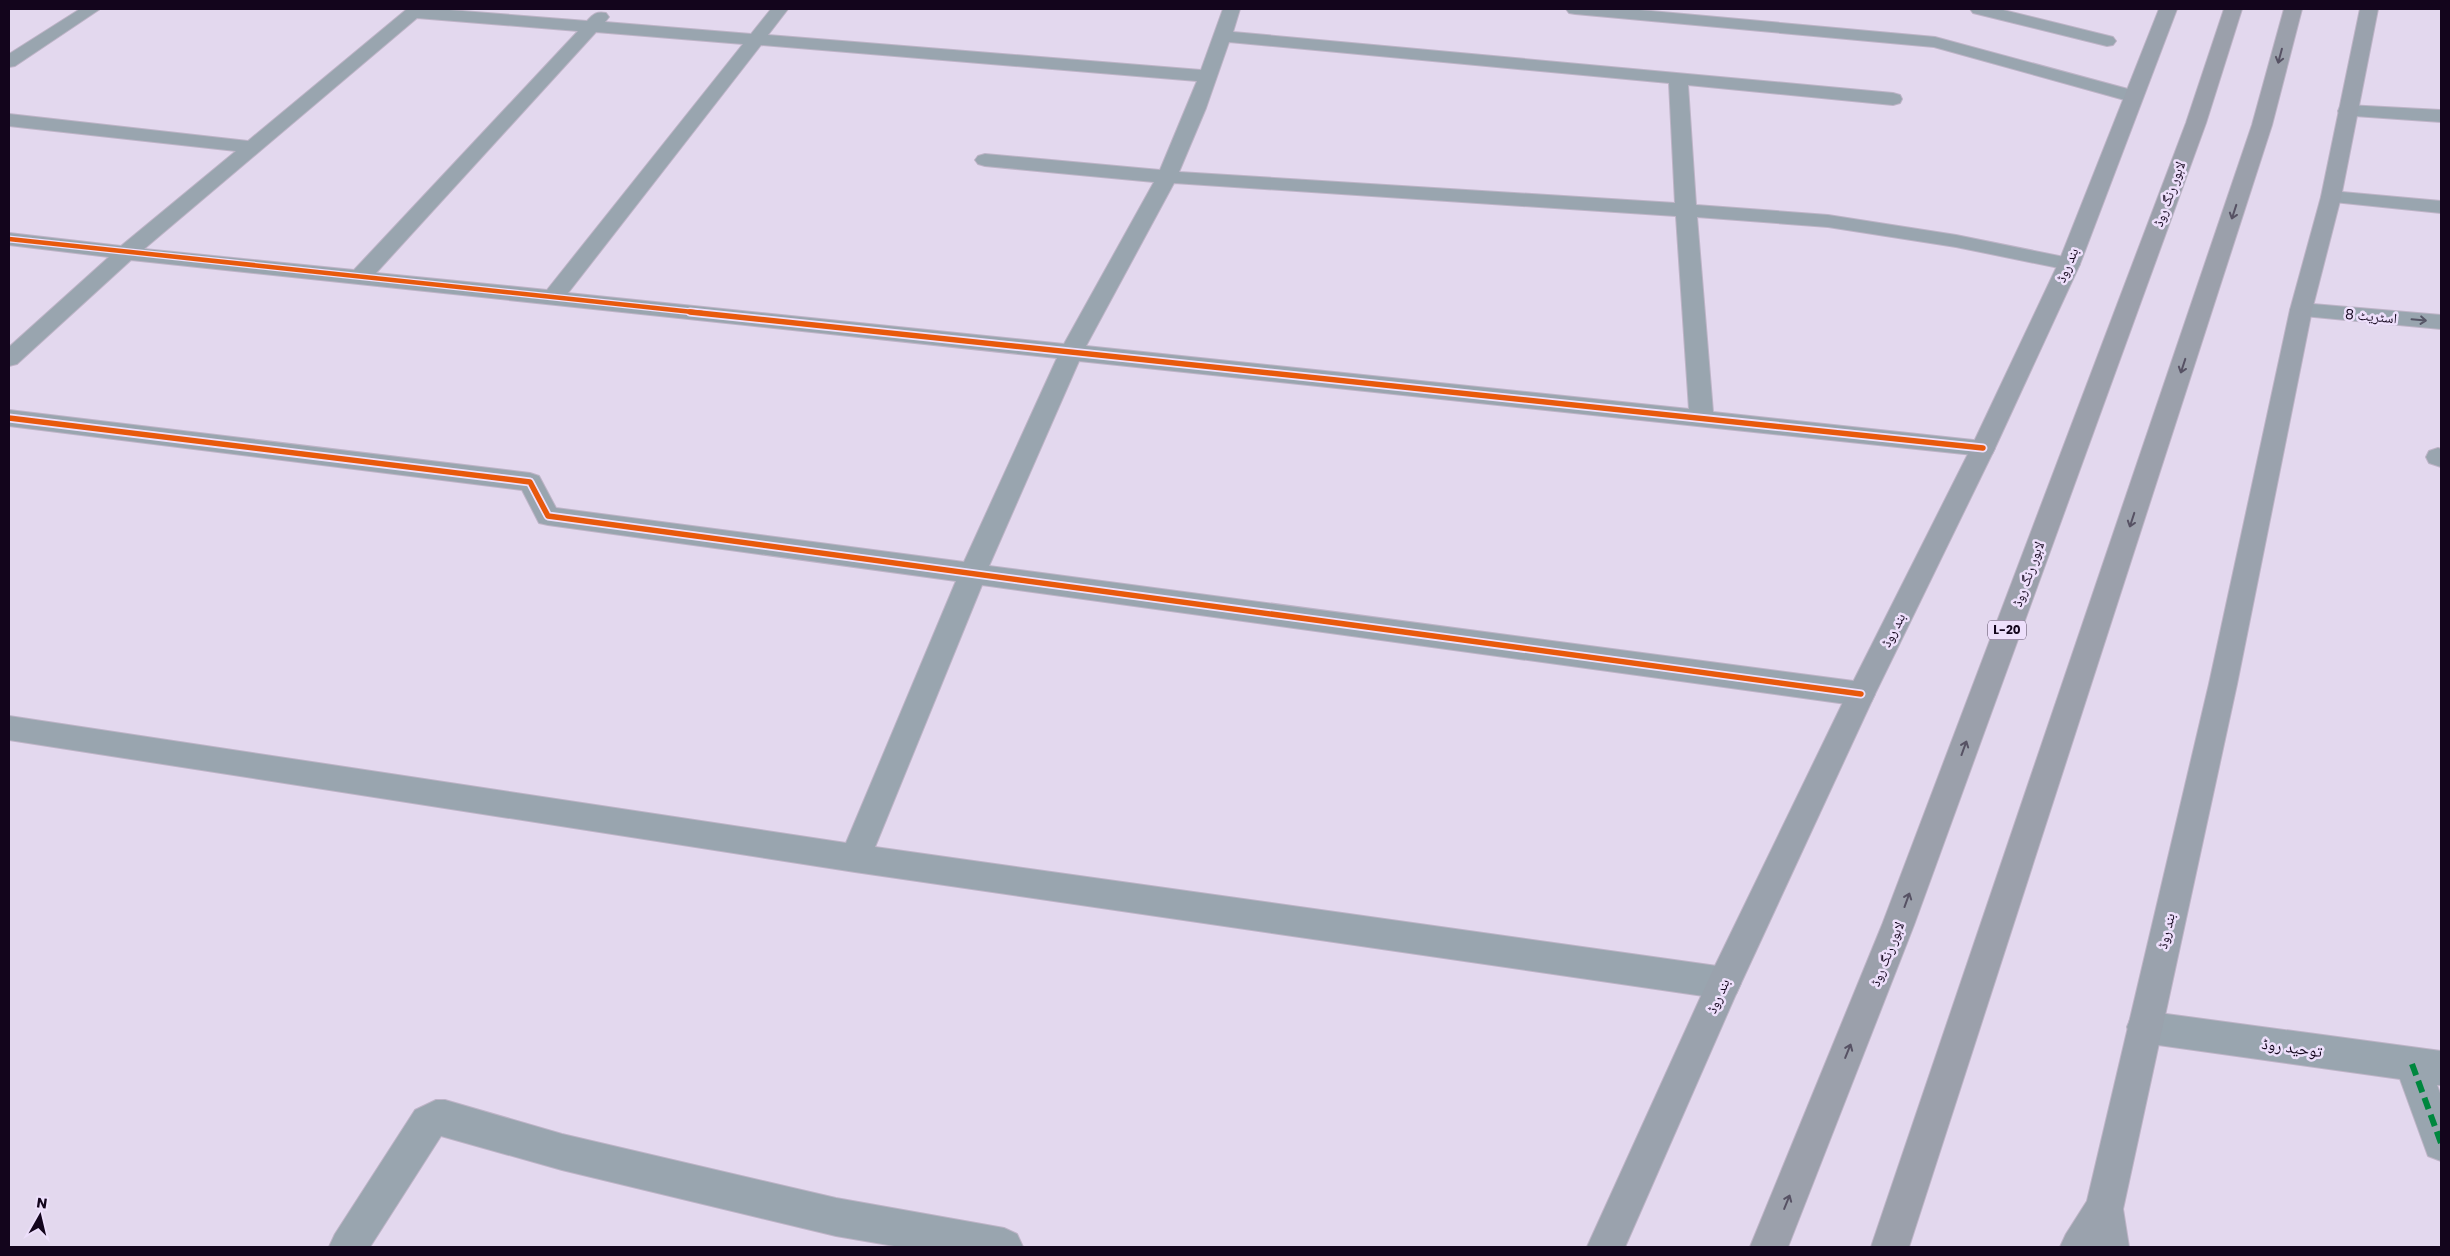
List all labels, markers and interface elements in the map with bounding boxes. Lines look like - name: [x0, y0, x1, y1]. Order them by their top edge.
- one-way arrow: [2275, 47, 2285, 63]
- street label: لاہور رنگ روڈ: [2148, 158, 2190, 230]
- one-way arrow: [2229, 203, 2238, 219]
- street label: بند روڈ: [2051, 244, 2083, 286]
- street label: اسٹریٹ 8: [2344, 304, 2398, 328]
- one-way arrow: [2411, 315, 2427, 325]
- one-way arrow: [2177, 357, 2187, 373]
- one-way arrow: [2126, 512, 2136, 528]
- street label: لاہور رنگ روڈ: [2007, 538, 2049, 610]
- street label: بند روڈ: [1876, 609, 1910, 651]
- road number: L-20: [1988, 620, 2026, 640]
- one-way arrow: [1960, 741, 1969, 756]
- one-way arrow: [1903, 893, 1912, 908]
- street label: بند روڈ: [2152, 911, 2180, 951]
- street label: لاہور رنگ روڈ: [1865, 919, 1909, 989]
- street label: بند روڈ: [1702, 975, 1735, 1017]
- street label: توحید روڈ: [2260, 1032, 2324, 1063]
- one-way arrow: [1843, 1044, 1853, 1059]
- north arrow: [15, 1191, 65, 1241]
- text: N: [35, 1192, 48, 1214]
- one-way arrow: [1783, 1195, 1792, 1210]

